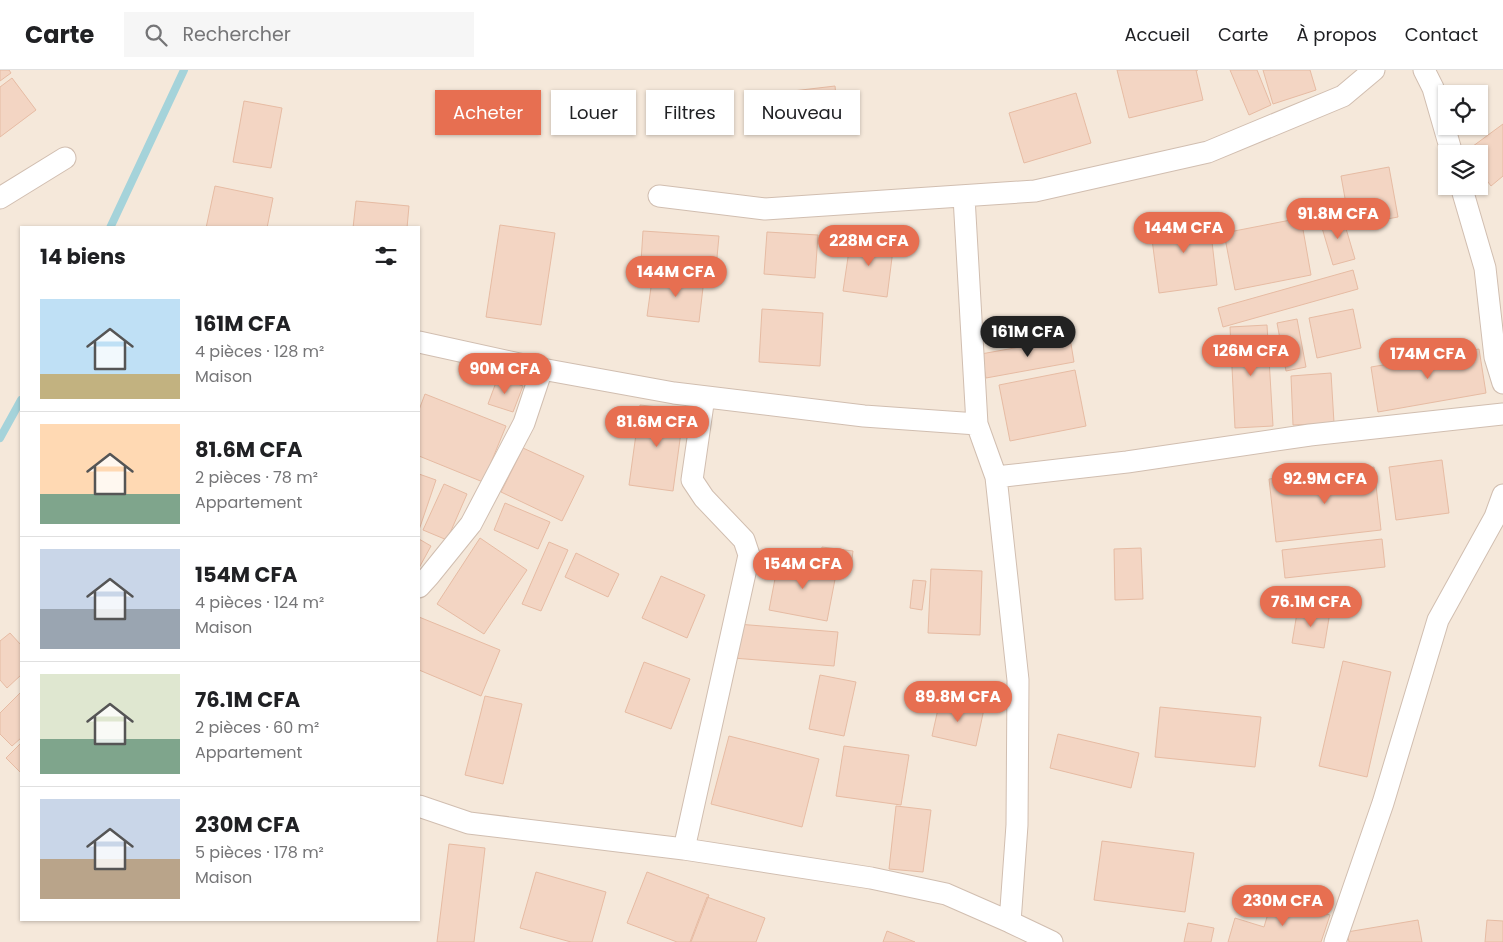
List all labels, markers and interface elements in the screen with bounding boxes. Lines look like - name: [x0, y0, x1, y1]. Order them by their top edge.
- search box: [124, 12, 474, 57]
- text: Carte: [25, 18, 94, 51]
- icon: search: [142, 21, 170, 49]
- text: Rechercher: [182, 21, 291, 48]
- text: Accueil: [1124, 22, 1190, 47]
- text: Carte: [1218, 22, 1268, 47]
- text: À propos: [1296, 22, 1377, 47]
- text: Contact: [1405, 22, 1478, 47]
- map controls: [1438, 85, 1488, 195]
- button: locate: [1438, 85, 1488, 135]
- chip: Acheter: [435, 90, 541, 135]
- chip: Louer: [551, 90, 636, 135]
- chip: Filtres: [646, 90, 734, 135]
- chip: Nouveau: [744, 90, 860, 135]
- button: layers: [1438, 145, 1488, 195]
- pin: 91.8M CFA: [1281, 198, 1395, 240]
- text: 91.8M CFA: [1297, 202, 1379, 225]
- pin: 144M CFA: [1132, 212, 1236, 254]
- text: 144M CFA: [1145, 216, 1223, 239]
- pin: 228M CFA: [817, 224, 921, 267]
- text: 228M CFA: [829, 229, 909, 252]
- text: 14 biens: [40, 242, 126, 271]
- icon: filters: [372, 242, 400, 270]
- pin: 144M CFA: [624, 256, 728, 298]
- text: 144M CFA: [637, 260, 715, 283]
- text: 161M CFA: [195, 309, 291, 338]
- pin: 161M CFA: [976, 316, 1080, 358]
- icon: home: [80, 319, 140, 379]
- text: 161M CFA: [991, 320, 1065, 343]
- pin: 126M CFA: [1199, 334, 1303, 377]
- pin: 174M CFA: [1376, 338, 1480, 380]
- text: 126M CFA: [1213, 339, 1289, 362]
- text: 4 pièces · 128 m²: [195, 340, 324, 363]
- text: 174M CFA: [1390, 342, 1466, 365]
- pin: 90M CFA: [459, 352, 551, 395]
- text: 90M CFA: [469, 357, 541, 380]
- text: Maison: [195, 365, 252, 388]
- pin: 81.6M CFA: [600, 406, 714, 448]
- text: 81.6M CFA: [616, 410, 698, 433]
- text: 81.6M CFA: [195, 435, 303, 464]
- icon: home: [80, 444, 140, 504]
- pin: 92.9M CFA: [1268, 462, 1382, 505]
- text: 2 pièces · 78 m²: [195, 466, 318, 489]
- text: 92.9M CFA: [1283, 467, 1367, 490]
- text: Appartement: [195, 491, 302, 514]
- pin: 154M CFA: [751, 548, 855, 590]
- text: 154M CFA: [764, 552, 842, 575]
- text: 154M CFA: [195, 560, 297, 589]
- icon: home: [80, 569, 140, 629]
- pin: 76.1M CFA: [1254, 586, 1368, 628]
- text: 76.1M CFA: [1271, 590, 1351, 613]
- text: 4 pièces · 124 m²: [195, 591, 324, 614]
- text: Maison: [195, 616, 252, 639]
- pin: 89.8M CFA: [901, 680, 1015, 723]
- text: 76.1M CFA: [195, 685, 300, 714]
- text: 89.8M CFA: [915, 685, 1001, 708]
- icon: home: [80, 694, 140, 754]
- text: 2 pièces · 60 m²: [195, 716, 319, 739]
- text: Appartement: [195, 741, 302, 764]
- text: 230M CFA: [195, 810, 300, 839]
- icon: home: [80, 819, 140, 879]
- text: 5 pièces · 178 m²: [195, 841, 324, 864]
- text: Maison: [195, 866, 252, 889]
- pin: 230M CFA: [1231, 884, 1335, 927]
- text: 230M CFA: [1243, 889, 1323, 912]

